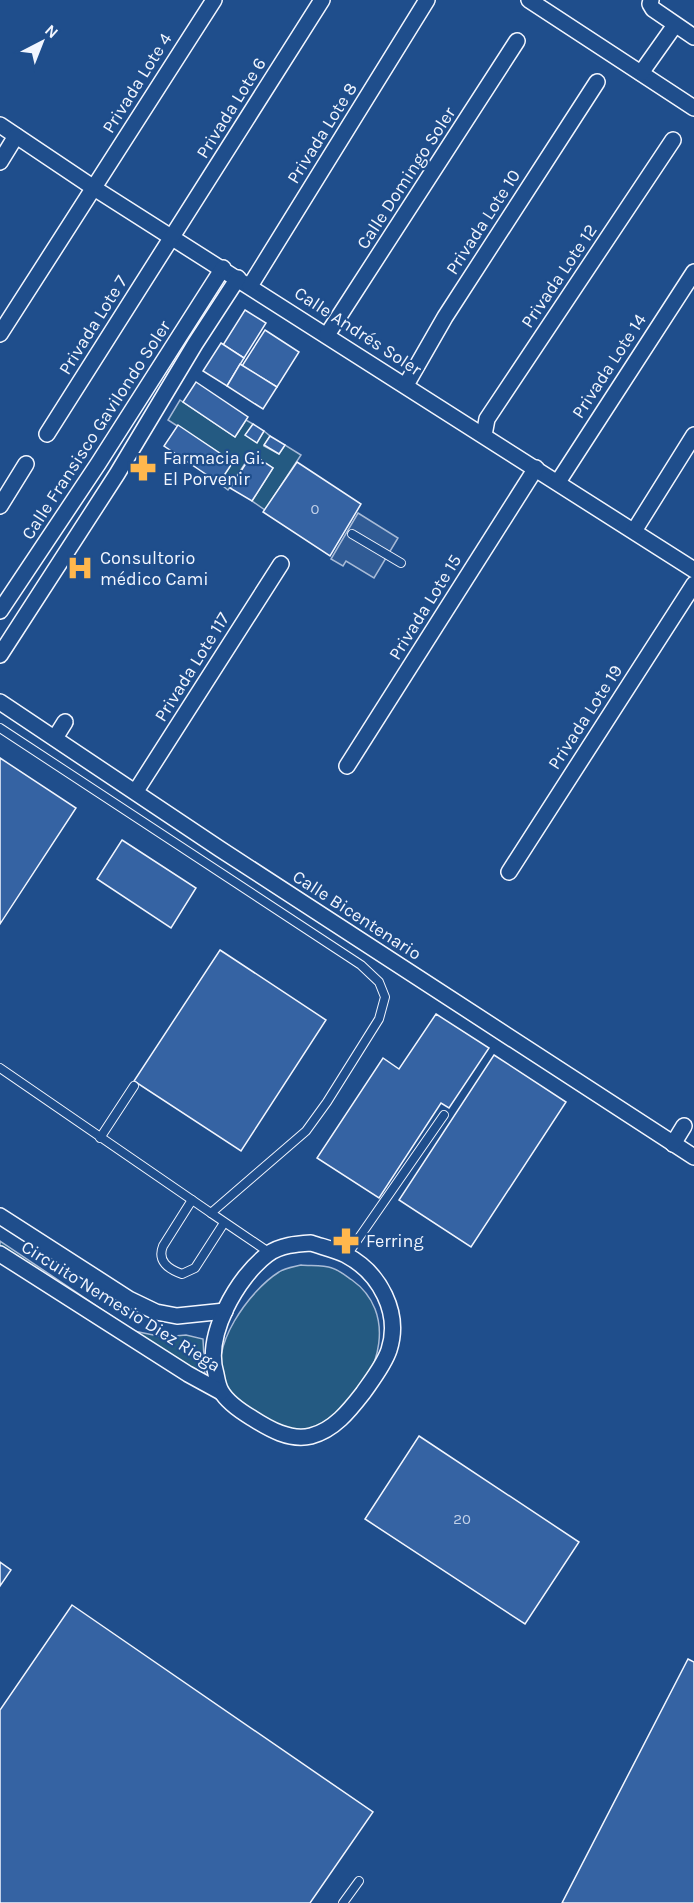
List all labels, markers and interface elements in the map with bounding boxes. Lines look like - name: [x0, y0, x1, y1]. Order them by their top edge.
- north arrow: [12, 12, 72, 72]
- text: N: [41, 20, 62, 42]
- street label: Privada Lote 4: [97, 29, 177, 137]
- street label: Privada Lote 6: [191, 54, 271, 162]
- street label: Privada Lote 8: [282, 78, 362, 188]
- street label: Calle Domingo Soler: [352, 102, 460, 253]
- street label: Privada Lote 10: [441, 165, 525, 279]
- street label: Privada Lote 12: [516, 220, 602, 332]
- street label: Privada Lote 7: [54, 271, 132, 379]
- street label: Calle Andrés Soler: [290, 282, 426, 381]
- street label: Privada Lote 14: [567, 310, 651, 422]
- street label: Calle Fransisco Gavilondo Soler: [17, 316, 175, 544]
- place label: Farmacia Gi. El Porvenir: [163, 447, 264, 490]
- pharmacy icon: Farmacia Gi. El Porvenir: [128, 453, 158, 483]
- house number: 0: [311, 500, 320, 518]
- place label: Consultorio médico Cami: [100, 547, 209, 590]
- street label: Privada Lote 15: [384, 550, 466, 664]
- hospital icon: Consultorio médico Cami: [65, 553, 95, 583]
- street label: Privada Lote 117: [150, 608, 235, 726]
- street label: Privada Lote 19: [543, 660, 627, 774]
- street label: Calle Bicentenario: [289, 865, 425, 965]
- pharmacy icon: Ferring: [331, 1226, 361, 1256]
- place label: Ferring: [366, 1230, 424, 1252]
- street label: Circuito Nemesio Diez Riega: [17, 1235, 225, 1377]
- house number: 20: [453, 1510, 471, 1528]

